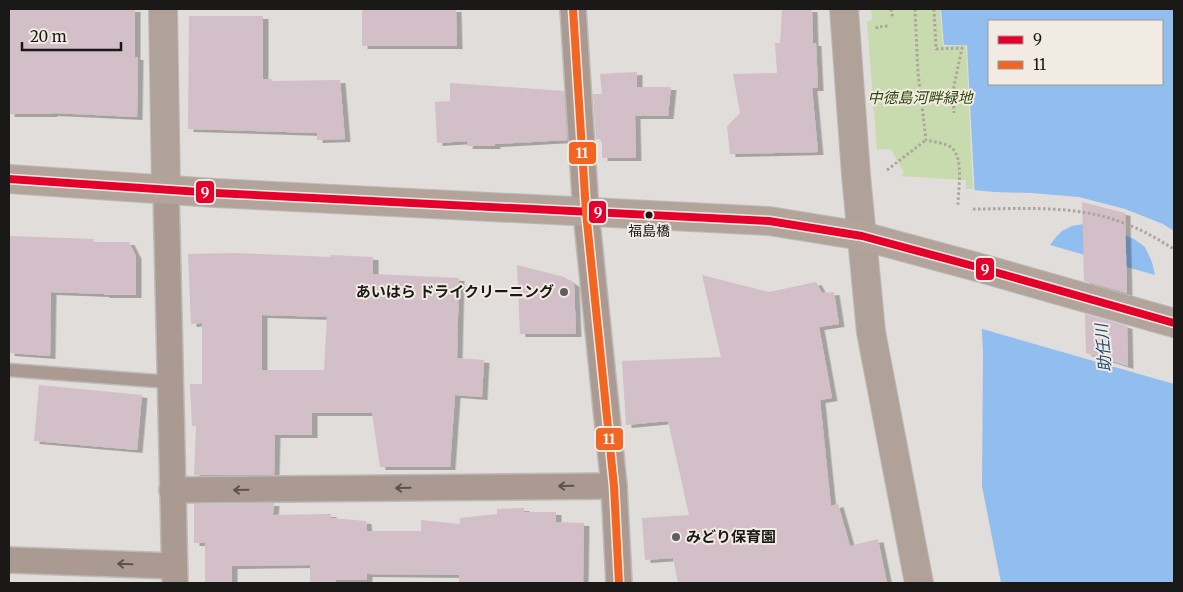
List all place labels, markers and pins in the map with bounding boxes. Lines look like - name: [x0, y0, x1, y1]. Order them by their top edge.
- marker: 福島橋: [644, 210, 654, 220]
- place label: 福島橋: [628, 222, 670, 240]
- place label: あいはら ドライクリーニング: [356, 282, 554, 301]
- marker: あいはら ドライクリーニング: [558, 286, 570, 298]
- place label: みどり保育園: [686, 527, 776, 546]
- marker: みどり保育園: [670, 531, 682, 543]

